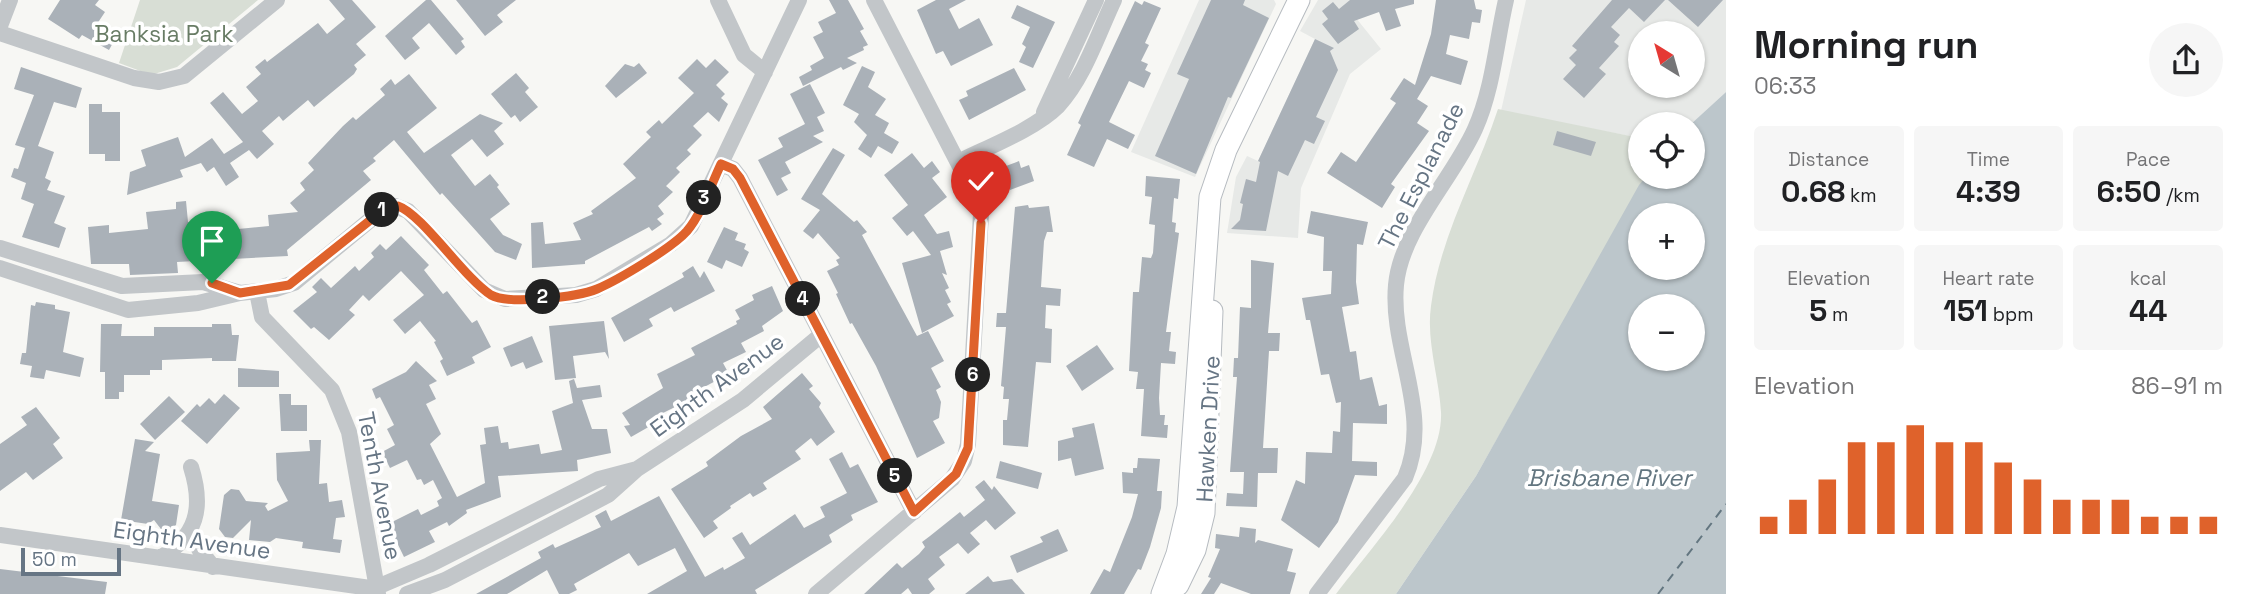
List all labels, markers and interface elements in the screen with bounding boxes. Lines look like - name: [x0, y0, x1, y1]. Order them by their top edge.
- park label: Banksia Park: [94, 19, 234, 49]
- north arrow: [1628, 21, 1704, 98]
- map controls: [1628, 21, 1705, 371]
- text: Morning run: [1754, 21, 1979, 69]
- button: share: [2149, 23, 2223, 97]
- text: 06:33: [1754, 71, 1816, 101]
- street label: The Esplanade: [1371, 97, 1471, 255]
- button: locate: [1628, 112, 1705, 189]
- text: Distance: [1788, 147, 1869, 172]
- text: Time: [1967, 147, 2010, 172]
- text: Pace: [2126, 147, 2170, 172]
- pin: [951, 151, 1011, 223]
- icon: check: [962, 162, 1000, 200]
- text: 0.68: [1781, 172, 1845, 211]
- text: 4:39: [1956, 172, 2021, 211]
- text: 6:50: [2096, 172, 2161, 211]
- pin: 3: [686, 180, 722, 216]
- text: km: [1845, 183, 1877, 208]
- text: /km: [2161, 183, 2200, 208]
- text: 3: [698, 185, 709, 210]
- pin: 1: [364, 192, 400, 228]
- text: 1: [377, 197, 386, 222]
- button: +: [1628, 203, 1705, 280]
- pin: [182, 211, 242, 283]
- icon: arrive: [193, 222, 231, 260]
- text: Elevation: [1787, 266, 1870, 291]
- text: Heart rate: [1942, 266, 2035, 291]
- text: kcal: [2130, 266, 2167, 291]
- pin: 2: [526, 280, 560, 314]
- pin: 4: [786, 282, 820, 316]
- text: 2: [537, 284, 548, 309]
- text: 4: [796, 286, 809, 311]
- text: 5: [1809, 291, 1827, 330]
- text: 151: [1943, 291, 1988, 330]
- text: 44: [2129, 291, 2167, 330]
- button: −: [1628, 294, 1705, 371]
- text: m: [1827, 302, 1848, 327]
- text: bpm: [1988, 302, 2034, 327]
- street label: Eighth Avenue: [644, 326, 790, 444]
- street label: Hawken Drive: [1189, 355, 1227, 503]
- pin: 6: [956, 358, 990, 392]
- text: 6: [967, 362, 978, 387]
- text: Elevation: [1754, 371, 1855, 401]
- text: 86–91 m: [2131, 371, 2223, 401]
- street label: Tenth Avenue: [351, 409, 409, 563]
- pin: 5: [878, 458, 912, 494]
- water label: Brisbane River: [1527, 462, 1694, 493]
- text: 5: [889, 463, 900, 488]
- street label: Eighth Avenue: [111, 514, 273, 566]
- scale bar: [21, 545, 121, 577]
- text: 50 m: [32, 547, 77, 572]

